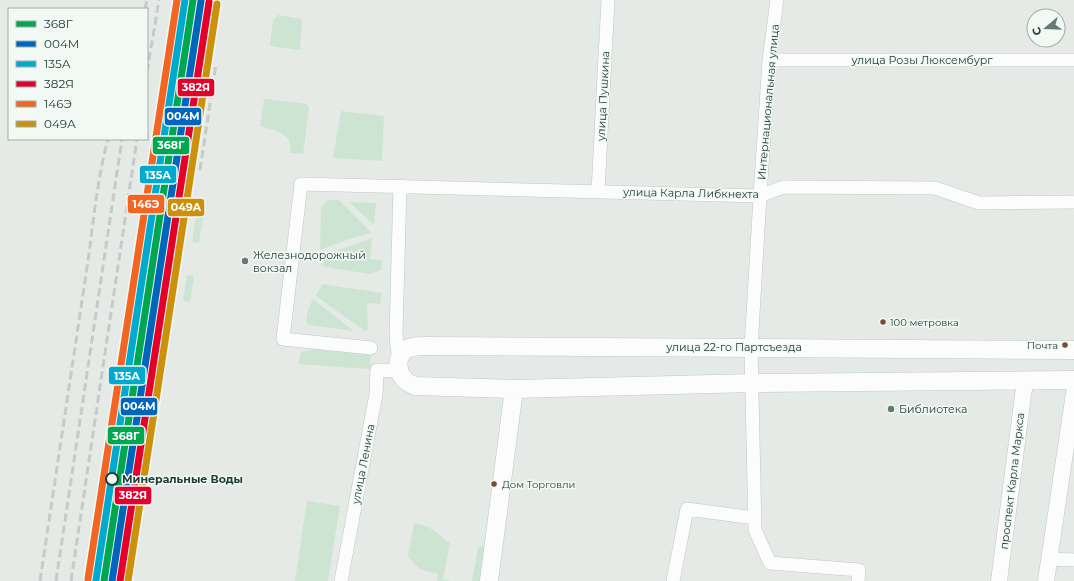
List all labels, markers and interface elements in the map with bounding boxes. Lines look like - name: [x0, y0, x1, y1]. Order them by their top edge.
- legend: [8, 8, 148, 140]
- north arrow: [1026, 8, 1066, 48]
- text: 368Г: [44, 16, 73, 31]
- street label: Интернациональная улица: [754, 23, 782, 181]
- text: С: [1029, 25, 1044, 37]
- text: 004М: [44, 36, 79, 51]
- street label: улица Пушкина: [594, 50, 612, 143]
- street label: улица Розы Люксембург: [850, 53, 993, 67]
- text: 135А: [44, 56, 71, 71]
- text: 382Я: [44, 76, 74, 91]
- line badge: 382Я: [177, 78, 215, 97]
- text: 382Я: [181, 80, 210, 94]
- text: 146Э: [44, 96, 72, 111]
- line badge: 004М: [164, 107, 202, 126]
- text: 004М: [166, 109, 200, 123]
- text: 049А: [44, 116, 76, 131]
- line badge: 368Г: [152, 136, 190, 155]
- text: 368Г: [156, 138, 185, 152]
- line badge: 135А: [139, 165, 177, 184]
- text: 135А: [145, 168, 171, 182]
- street label: улица Карла Либкнехта: [622, 185, 759, 201]
- line badge: 146Э: [127, 194, 165, 214]
- text: 146Э: [133, 197, 160, 211]
- line badge: 049А: [167, 198, 205, 217]
- text: 049А: [171, 200, 202, 214]
- place label: Железнодорожный вокзал: [253, 248, 366, 275]
- marker: Железнодорожный вокзал: [240, 256, 250, 266]
- place label: 100 метровка: [890, 316, 959, 329]
- marker: 100 метровка: [878, 317, 888, 327]
- place label: Почта: [1027, 339, 1058, 352]
- street label: улица 22-го Партсъезда: [665, 340, 802, 354]
- marker: Почта: [1060, 340, 1070, 350]
- line badge: 135А: [108, 366, 146, 385]
- text: 135А: [114, 369, 140, 383]
- line badge: 004М: [120, 397, 158, 416]
- text: 004М: [122, 399, 156, 413]
- place label: Библиотека: [899, 402, 968, 416]
- marker: Библиотека: [886, 404, 896, 414]
- street label: проспект Карла Маркса: [997, 412, 1027, 550]
- street label: улица Ленина: [348, 423, 378, 506]
- line badge: 368Г: [107, 426, 145, 445]
- text: 368Г: [111, 429, 140, 443]
- marker: Минеральные Воды: [105, 472, 119, 486]
- place label: Минеральные Воды: [122, 472, 243, 486]
- place label: Дом Торговли: [502, 478, 575, 491]
- marker: Дом Торговли: [489, 479, 499, 489]
- line badge: 382Я: [114, 486, 152, 505]
- text: 382Я: [118, 488, 147, 502]

